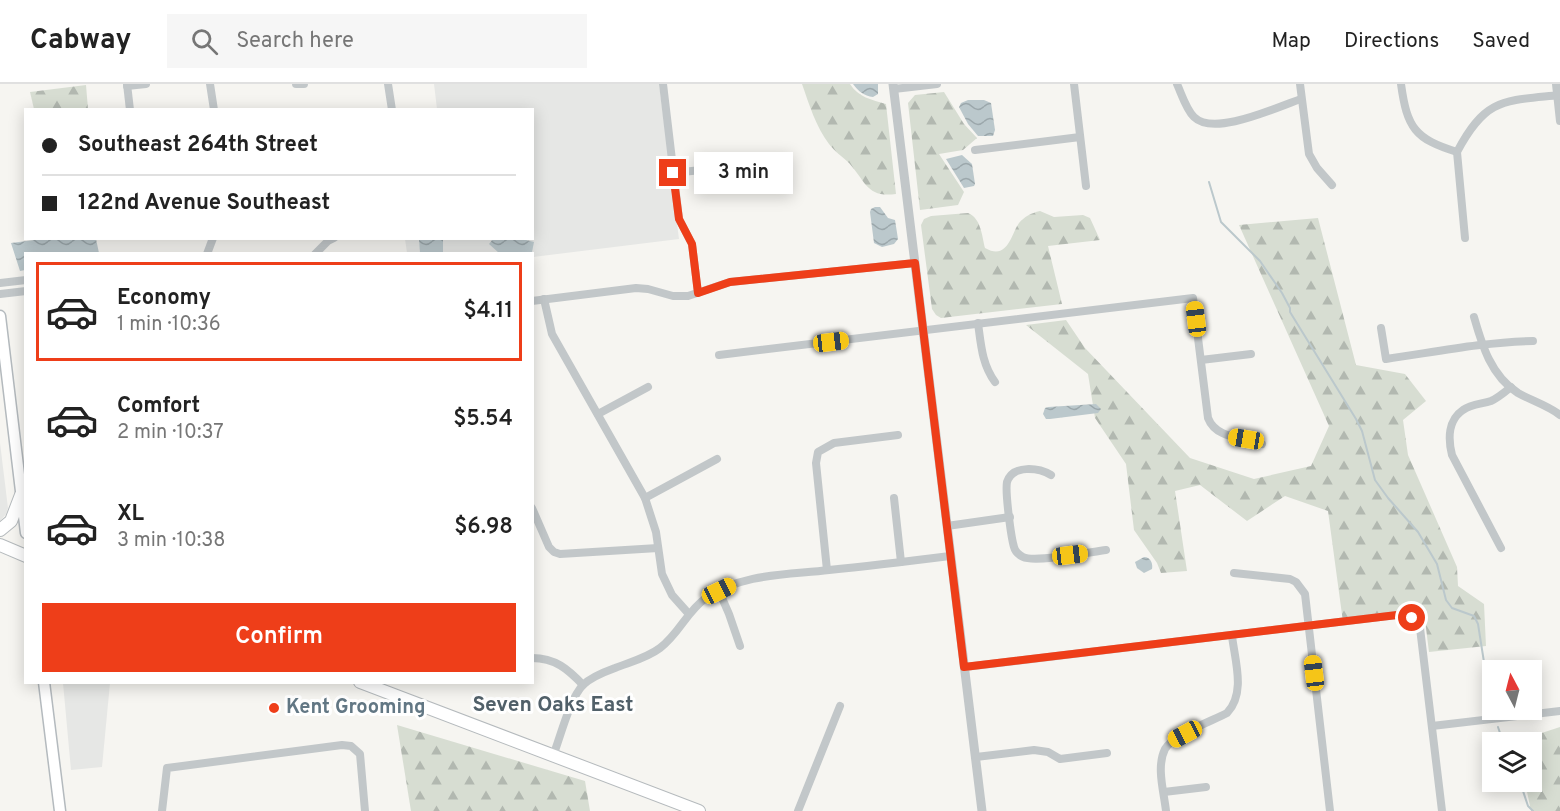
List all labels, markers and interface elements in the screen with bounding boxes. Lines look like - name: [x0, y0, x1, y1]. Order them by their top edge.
- search box: [167, 14, 587, 68]
- text: Cabway: [30, 23, 131, 59]
- icon: search: [188, 25, 221, 58]
- text: Search here: [236, 28, 354, 55]
- text: Map: [1271, 28, 1311, 55]
- text: Directions: [1344, 28, 1439, 55]
- text: Saved: [1472, 28, 1530, 55]
- text: Southeast 264th Street: [78, 132, 318, 159]
- callout: 3 min: [694, 152, 793, 194]
- route end: [659, 159, 686, 186]
- text: 3 min: [718, 160, 769, 186]
- text: 122nd Avenue Southeast: [78, 190, 330, 217]
- icon: car: [45, 285, 99, 339]
- text: Economy: [117, 285, 211, 312]
- text: $4.11: [463, 298, 513, 325]
- car: [1185, 300, 1207, 338]
- text: 1 min · 10:36: [117, 312, 221, 338]
- car: [812, 331, 850, 353]
- icon: car: [45, 393, 99, 447]
- text: Comfort: [117, 393, 200, 420]
- text: $5.54: [453, 406, 513, 433]
- text: 2 min · 10:37: [117, 420, 224, 446]
- car: [1227, 427, 1265, 451]
- icon: car: [45, 501, 99, 555]
- text: XL: [117, 501, 144, 528]
- text: $6.98: [454, 514, 513, 541]
- text: 3 min · 10:38: [117, 528, 225, 554]
- car: [1051, 544, 1089, 566]
- car: [699, 575, 739, 607]
- button: Confirm: [42, 603, 516, 672]
- route start: [1398, 604, 1425, 631]
- car: [1303, 654, 1325, 692]
- north arrow: [1482, 660, 1542, 720]
- map controls: [1482, 660, 1542, 792]
- district label: Seven Oaks East: [473, 692, 633, 719]
- place label: Kent Grooming: [286, 695, 426, 721]
- marker: Kent Grooming: [267, 701, 281, 715]
- car: [1165, 718, 1205, 750]
- button: layers: [1482, 732, 1542, 792]

